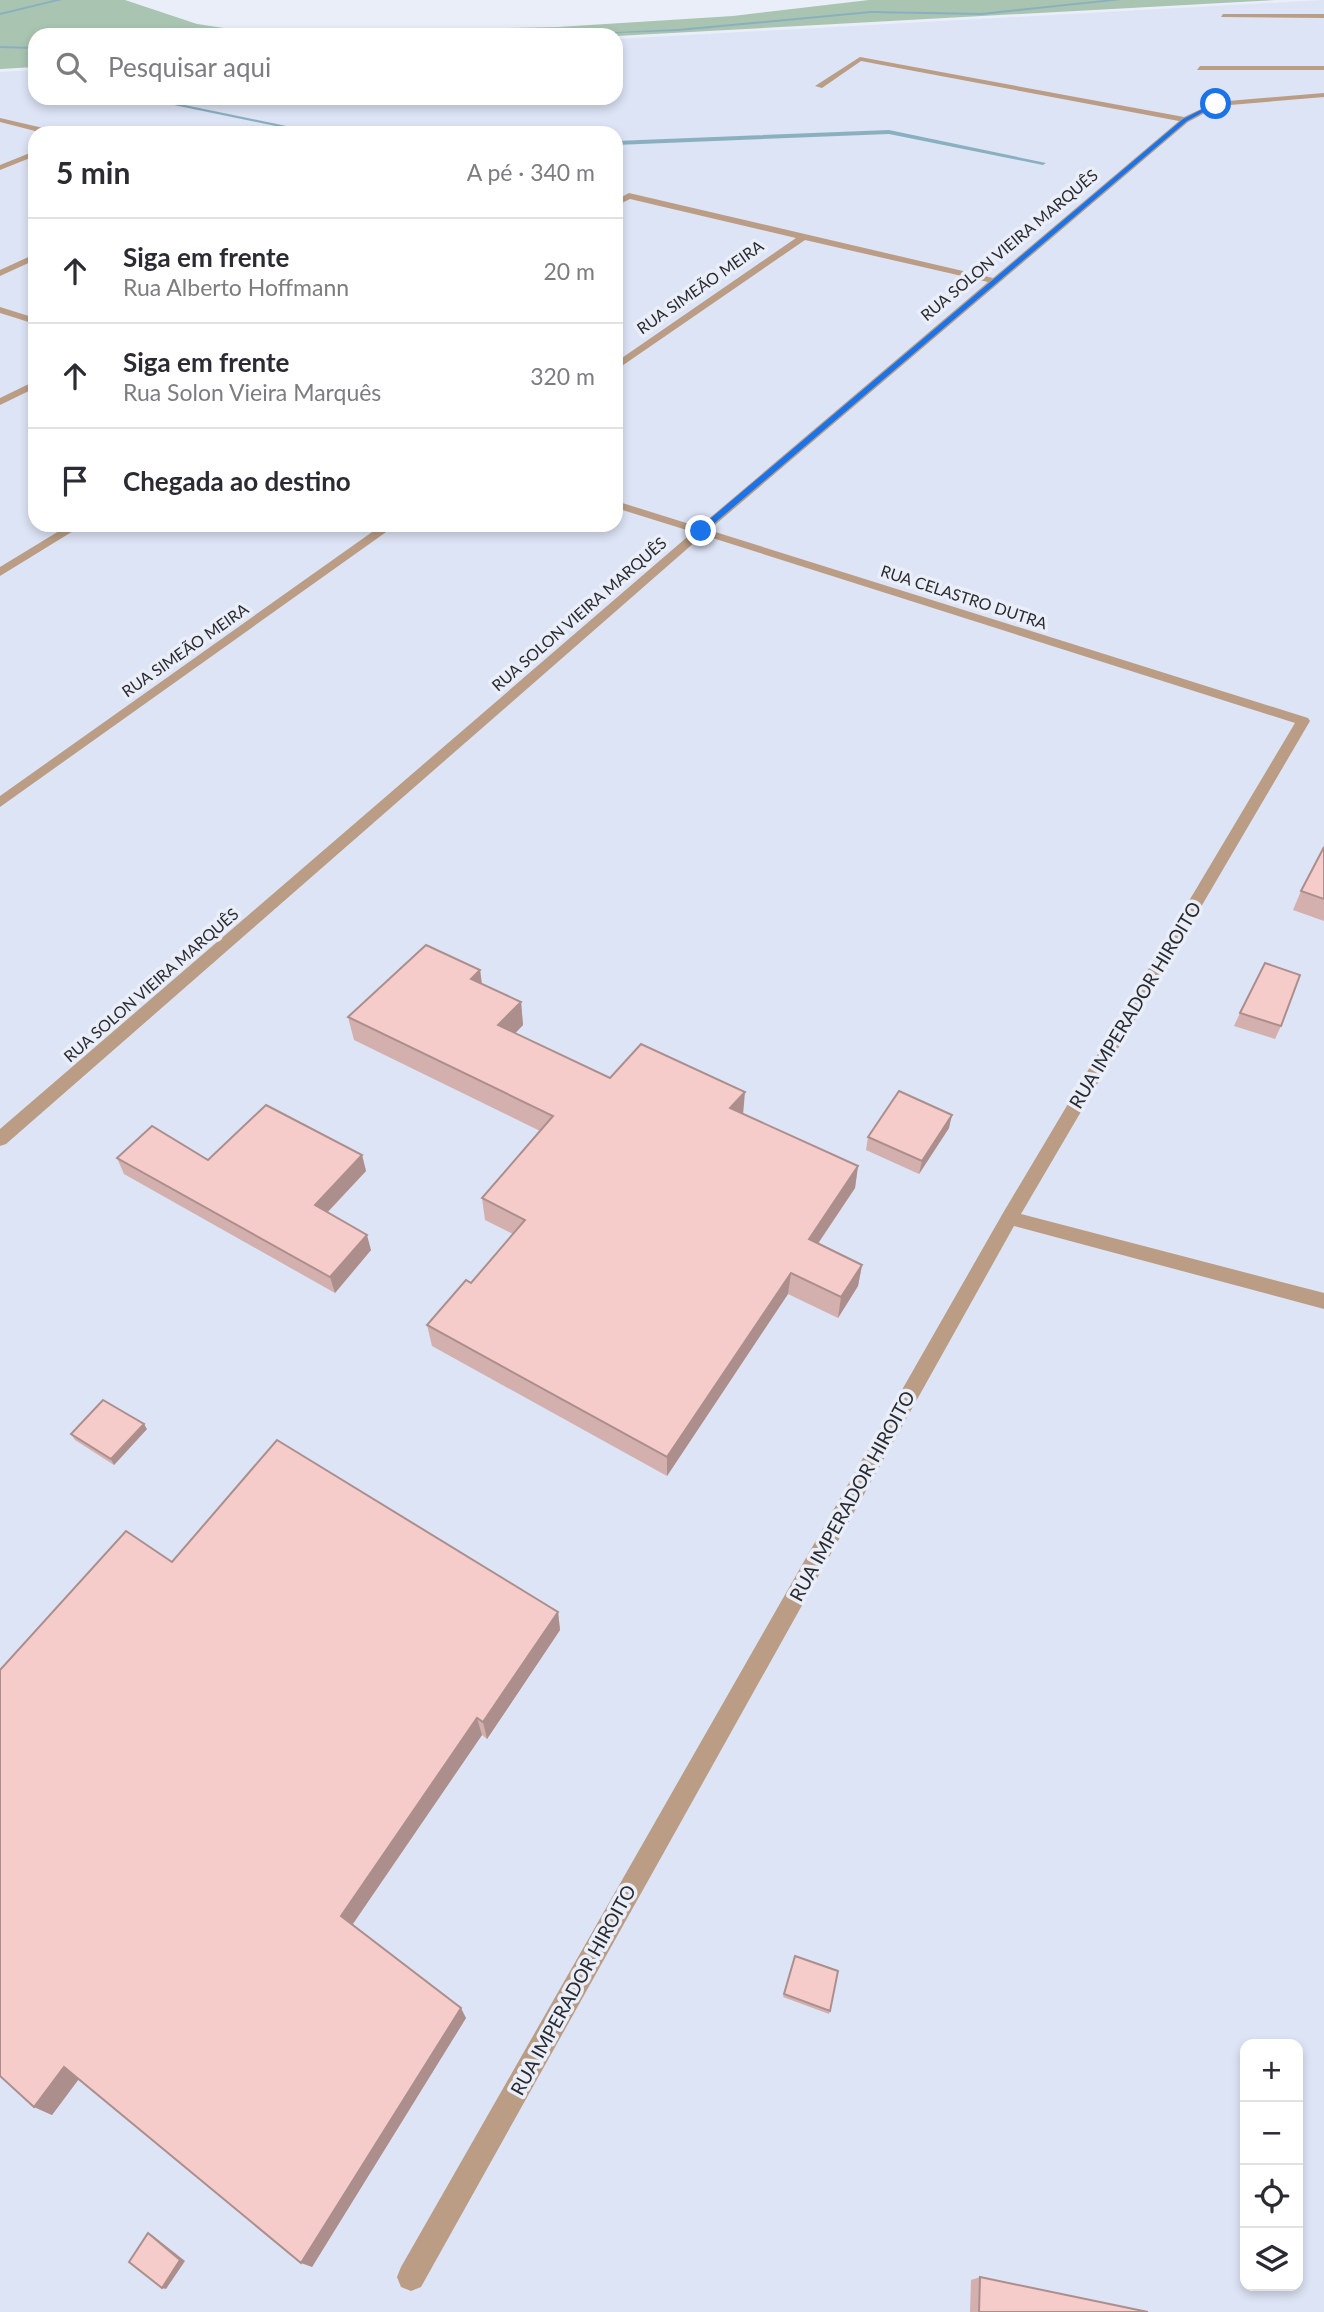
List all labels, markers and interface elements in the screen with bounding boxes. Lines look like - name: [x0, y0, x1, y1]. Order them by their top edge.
- search box: [28, 28, 623, 105]
- icon: search: [52, 48, 90, 86]
- text: Pesquisar aqui: [108, 51, 271, 83]
- route start: [1200, 88, 1231, 119]
- text: 5 min: [56, 154, 130, 190]
- text: A pé · 340 m: [467, 158, 595, 186]
- street label: RUA SOLON VIEIRA MARQUÊS: [916, 165, 1101, 324]
- street label: RUA SIMEÃO MEIRA: [633, 236, 767, 337]
- text: Siga em frente: [123, 241, 290, 273]
- icon: ahead: [56, 252, 94, 290]
- text: 20 m: [544, 257, 595, 285]
- text: Rua Alberto Hoffmann: [123, 273, 349, 301]
- text: Siga em frente: [123, 346, 290, 378]
- icon: ahead: [56, 357, 94, 395]
- text: 320 m: [530, 362, 595, 390]
- text: Rua Solon Vieira Marquês: [123, 378, 381, 406]
- icon: arrive: [56, 462, 94, 500]
- text: Chegada ao destino: [123, 465, 351, 497]
- route end: [685, 515, 716, 546]
- street label: RUA SOLON VIEIRA MARQUÊS: [487, 533, 670, 695]
- street label: RUA CELASTRO DUTRA: [878, 561, 1050, 632]
- street label: RUA SIMEÃO MEIRA: [118, 599, 252, 700]
- street label: RUA IMPERADOR HIROITO: [1064, 897, 1205, 1112]
- street label: RUA SOLON VIEIRA MARQUÊS: [59, 904, 242, 1066]
- street label: RUA IMPERADOR HIROITO: [784, 1387, 919, 1605]
- street label: RUA IMPERADOR HIROITO: [505, 1881, 640, 2099]
- map controls: [1240, 2039, 1303, 2291]
- button: +: [1240, 2039, 1303, 2102]
- button: −: [1240, 2102, 1303, 2165]
- button: locate: [1240, 2165, 1303, 2228]
- button: layers: [1240, 2228, 1303, 2291]

